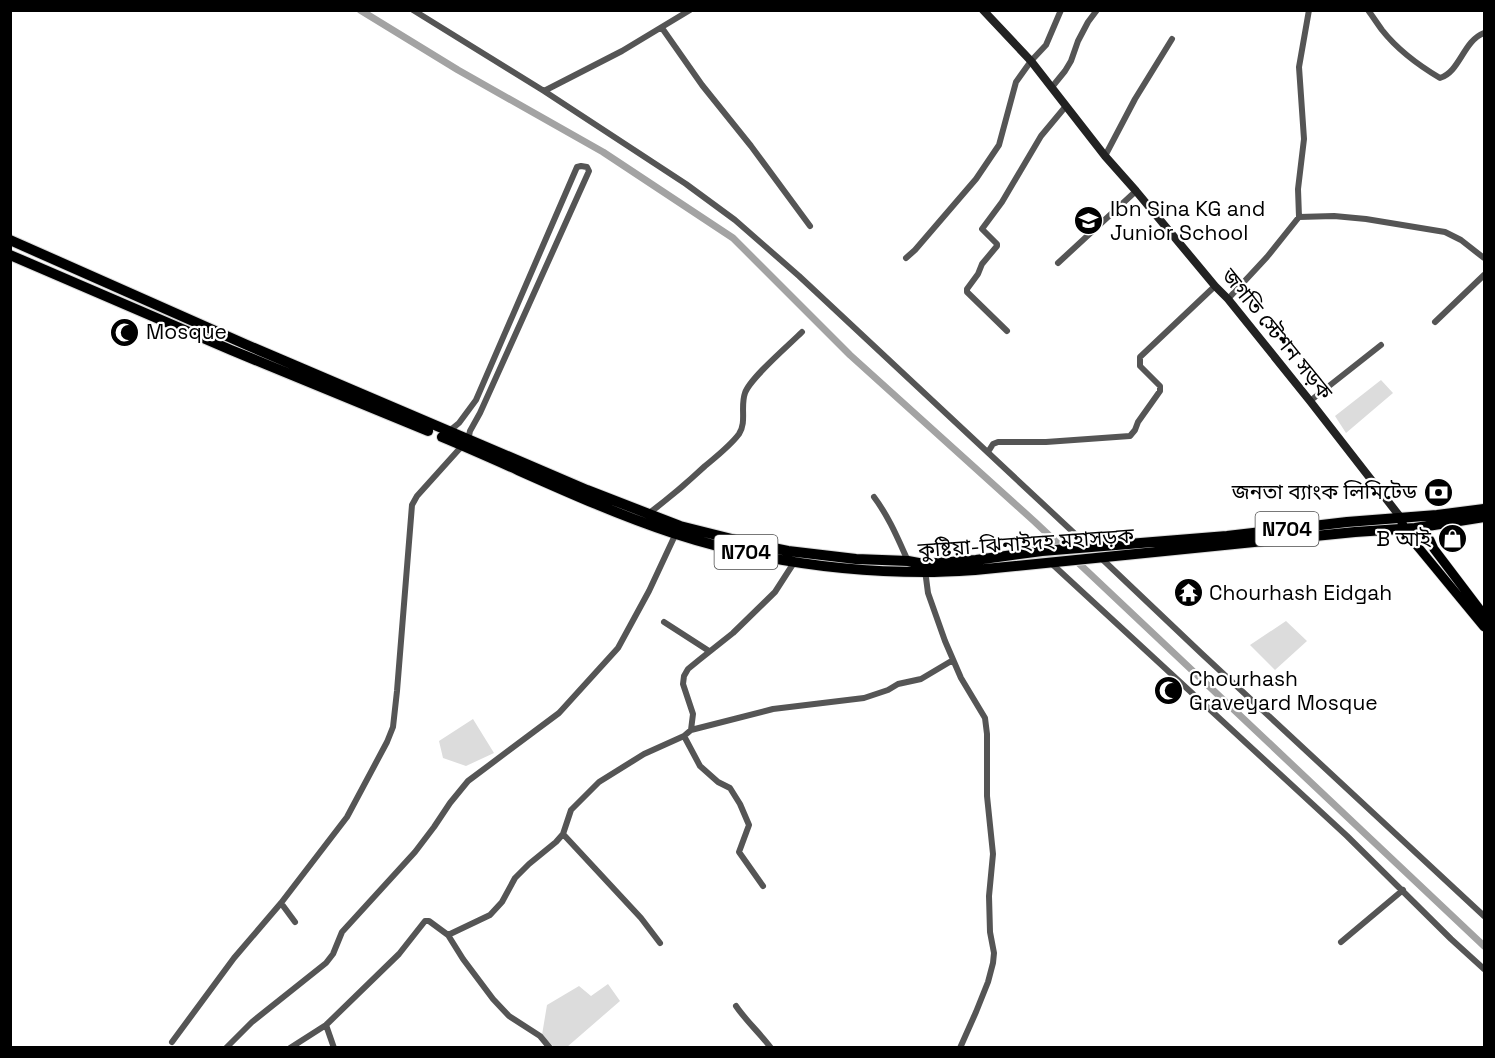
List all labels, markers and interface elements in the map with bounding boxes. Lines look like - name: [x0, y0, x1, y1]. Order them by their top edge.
- place label: Ibn Sina KG and Junior School: [1110, 195, 1265, 246]
- school or university icon: Ibn Sina KG and Junior School: [1073, 205, 1105, 237]
- street label: জগতি স্টেশন সড়ক: [1215, 262, 1339, 406]
- mosque icon: Mosque: [109, 316, 141, 348]
- place label: Mosque: [146, 318, 227, 345]
- bank icon: জনতা ব্যাংক লিমিটেড: [1422, 476, 1454, 508]
- place label: জনতা ব্যাংক লিমিটেড: [1231, 478, 1418, 505]
- road number: N704: [1256, 512, 1318, 546]
- street label: কুষ্টিয়া-ঝিনাইদহ মহাসড়ক: [916, 521, 1136, 564]
- shop icon: B আই: [1436, 523, 1468, 555]
- place label: B আই: [1376, 525, 1432, 552]
- road number: N704: [714, 535, 777, 569]
- temple icon: Chourhash Eidgah: [1172, 577, 1204, 609]
- place label: Chourhash Eidgah: [1209, 579, 1392, 606]
- place label: Chourhash Graveyard Mosque: [1189, 665, 1378, 716]
- mosque icon: Chourhash Graveyard Mosque: [1152, 675, 1184, 707]

